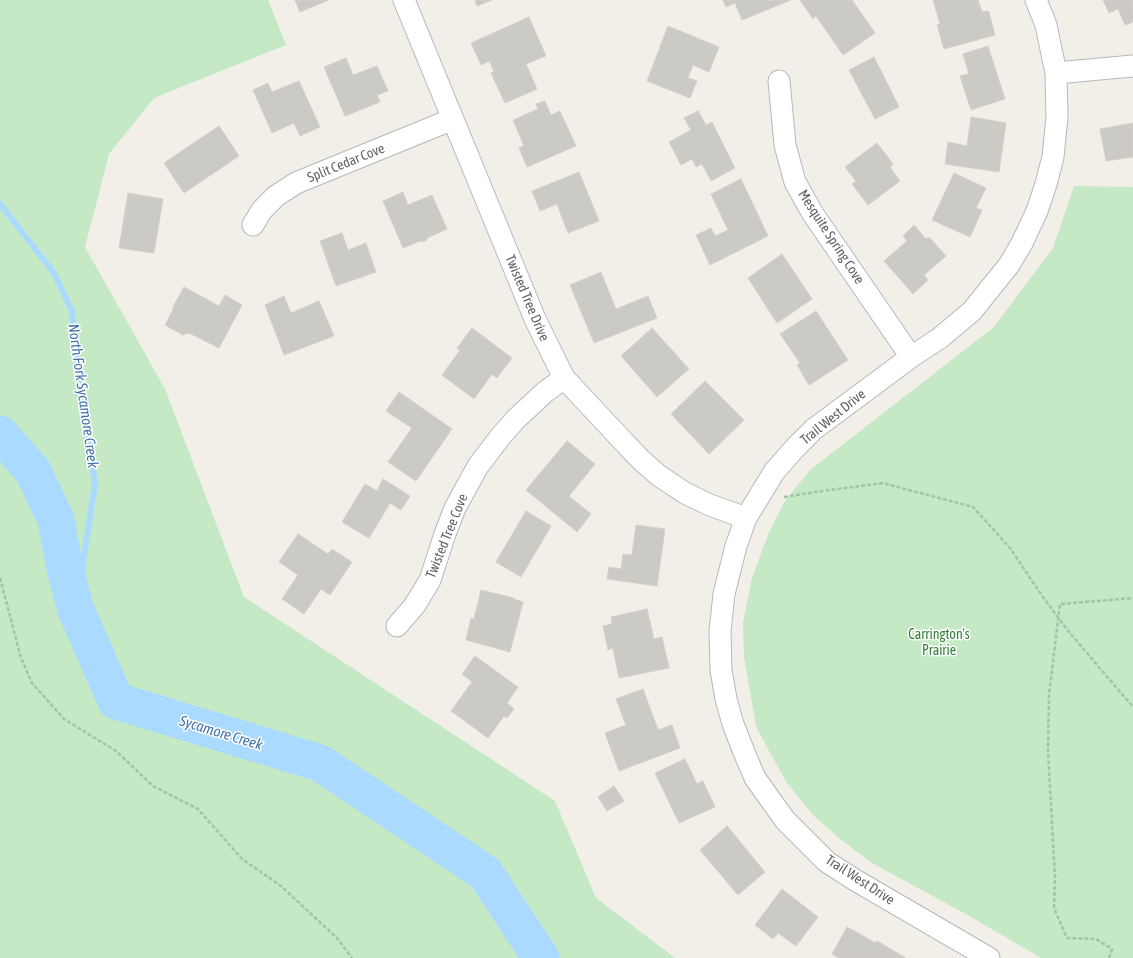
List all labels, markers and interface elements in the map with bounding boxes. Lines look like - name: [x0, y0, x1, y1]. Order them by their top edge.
- street label: Split Cedar Cove: [305, 140, 387, 186]
- street label: Mesquite Spring Cove: [794, 187, 868, 287]
- street label: Twisted Tree Drive: [501, 252, 553, 344]
- water label: North Fork Sycamore Creek: [64, 323, 102, 469]
- street label: Trail West Drive: [797, 386, 869, 448]
- street label: Twisted Tree Cove: [422, 491, 472, 581]
- park label: Carrington's Prairie: [908, 627, 970, 660]
- water label: Sycamore Creek: [177, 712, 265, 754]
- street label: Trail West Drive: [822, 852, 898, 908]

